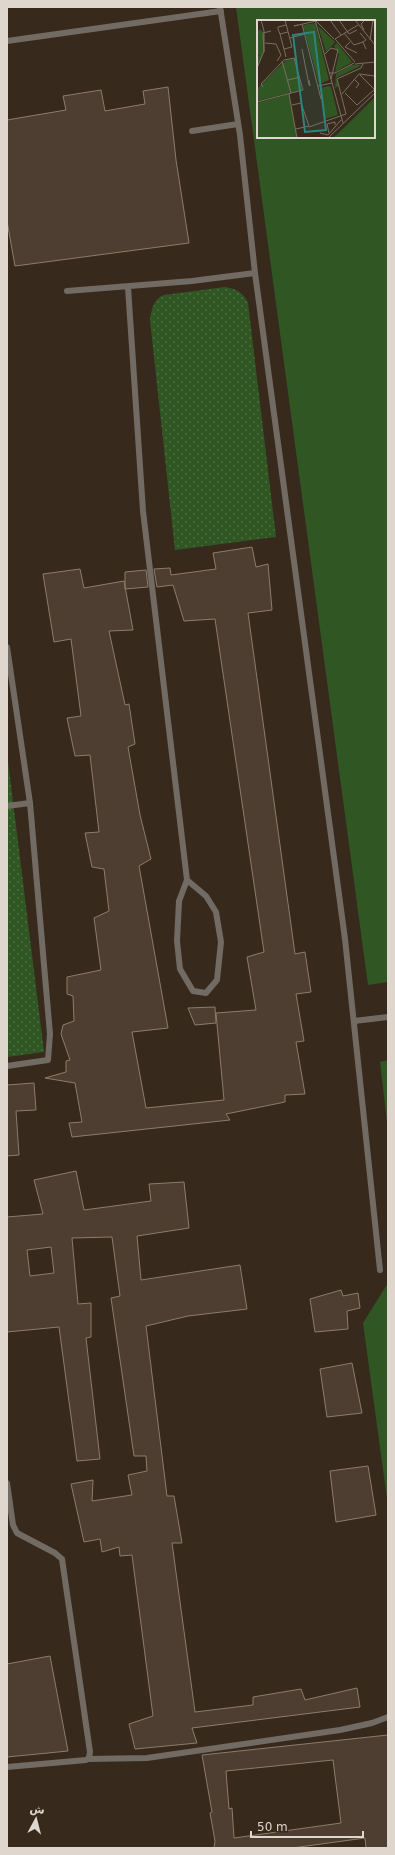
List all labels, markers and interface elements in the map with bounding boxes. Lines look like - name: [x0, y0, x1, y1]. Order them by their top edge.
- inset map: [257, 20, 375, 138]
- north arrow: [16, 1799, 56, 1839]
- text: ش: [29, 1802, 45, 1817]
- scale bar: [251, 1813, 363, 1839]
- text: 50 m: [257, 1820, 288, 1834]

